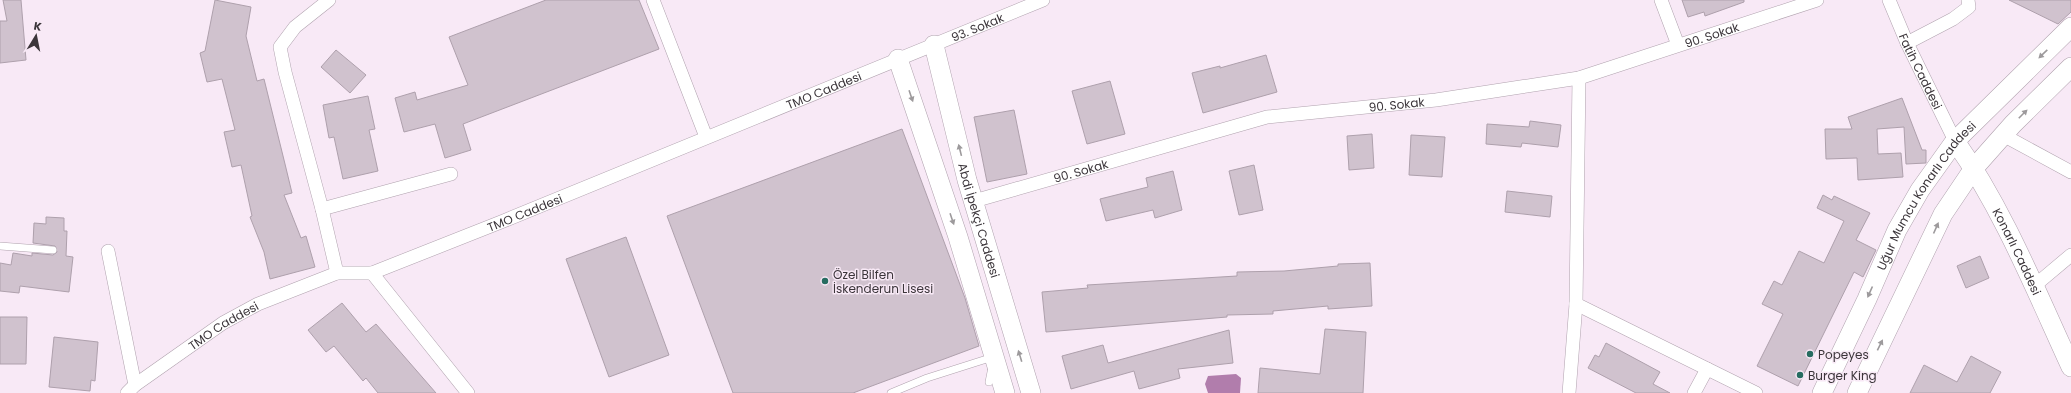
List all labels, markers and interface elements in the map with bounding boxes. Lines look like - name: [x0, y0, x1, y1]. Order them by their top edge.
- street label: 93. Sokak: [948, 8, 1007, 45]
- north arrow: [16, 16, 56, 56]
- street label: 90. Sokak: [1682, 17, 1742, 51]
- text: K: [33, 18, 43, 35]
- street label: Fatih Caddesi: [1895, 31, 1947, 112]
- one-way arrow: [2038, 49, 2048, 59]
- street label: TMO Caddesi: [783, 67, 864, 113]
- one-way arrow: [908, 90, 914, 102]
- street label: 90. Sokak: [1368, 93, 1426, 115]
- one-way arrow: [2018, 109, 2028, 119]
- street label: Uğur Mumcu Konarlı Caddesi: [1872, 117, 1979, 273]
- one-way arrow: [957, 144, 963, 156]
- street label: 90. Sokak: [1051, 154, 1111, 186]
- street label: Abdi İpekçi Caddesi: [955, 161, 1004, 280]
- street label: TMO Caddesi: [485, 189, 565, 235]
- street label: Konarlı Caddesi: [1989, 205, 2046, 298]
- one-way arrow: [949, 214, 955, 226]
- one-way arrow: [1933, 223, 1939, 234]
- place label: Özel Bilfen İskenderun Lisesi: [833, 266, 933, 297]
- marker: Özel Bilfen İskenderun Lisesi: [820, 276, 830, 286]
- one-way arrow: [1867, 287, 1873, 298]
- street label: TMO Caddesi: [185, 297, 261, 353]
- one-way arrow: [1877, 340, 1883, 351]
- place label: Popeyes: [1818, 346, 1869, 363]
- one-way arrow: [1017, 349, 1023, 361]
- marker: Popeyes: [1805, 349, 1815, 359]
- place label: Burger King: [1808, 367, 1877, 384]
- marker: Burger King: [1795, 370, 1805, 380]

